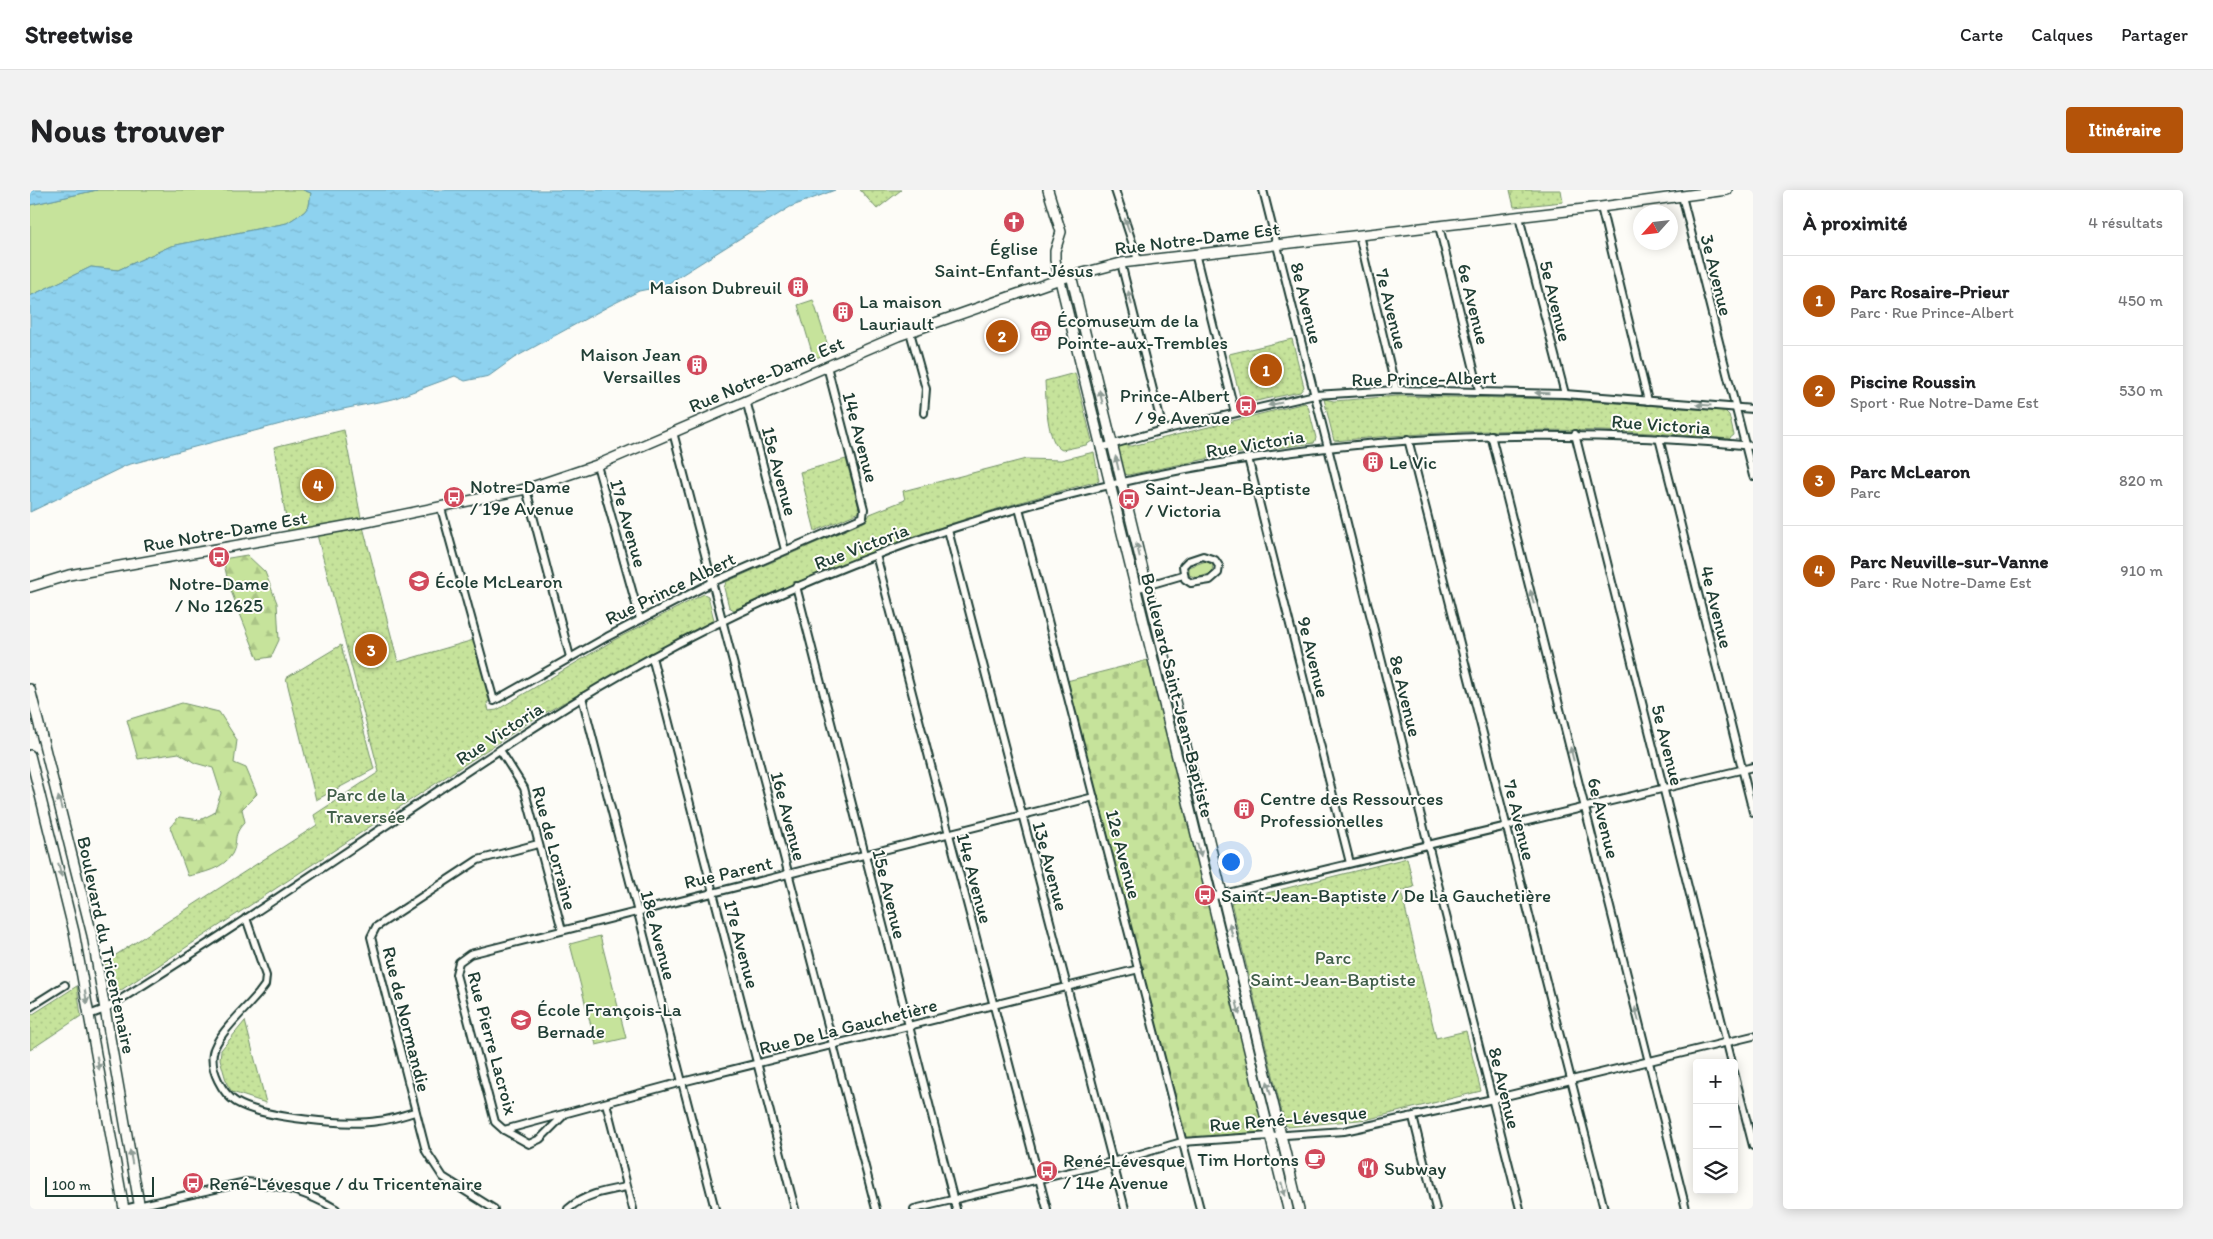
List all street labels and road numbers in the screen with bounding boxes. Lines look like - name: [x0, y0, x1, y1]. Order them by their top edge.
- street label: Rue Notre-Dame Est: [1113, 217, 1281, 260]
- street label: 3e Avenue: [1695, 232, 1738, 318]
- street label: 5e Avenue: [1534, 258, 1577, 344]
- street label: 8e Avenue: [1285, 260, 1328, 346]
- street label: 6e Avenue: [1452, 261, 1495, 347]
- street label: 7e Avenue: [1370, 266, 1413, 352]
- street label: Rue Notre-Dame Est: [685, 331, 847, 418]
- street label: Rue Prince-Albert: [1351, 366, 1497, 391]
- street label: 14e Avenue: [837, 389, 884, 485]
- street label: Rue Victoria: [1611, 410, 1711, 439]
- street label: 15e Avenue: [757, 424, 802, 518]
- street label: Rue Victoria: [1204, 424, 1306, 463]
- street label: 17e Avenue: [605, 476, 652, 570]
- street label: Rue Notre-Dame Est: [141, 506, 309, 557]
- street label: Rue Victoria: [811, 518, 912, 575]
- street label: Rue Prince Albert: [601, 547, 739, 630]
- street label: 4e Avenue: [1695, 563, 1738, 651]
- street label: Boulevard Saint-Jean-Baptiste: [1136, 570, 1219, 820]
- street label: 9e Avenue: [1292, 614, 1335, 700]
- street label: 8e Avenue: [1384, 653, 1427, 739]
- street label: Rue Victoria: [451, 697, 547, 770]
- street label: 5e Avenue: [1646, 702, 1689, 788]
- street label: 16e Avenue: [766, 769, 811, 863]
- street label: 6e Avenue: [1582, 775, 1625, 861]
- street label: 7e Avenue: [1498, 777, 1541, 863]
- street label: Rue de Lorraine: [527, 784, 582, 913]
- street label: 12e Avenue: [1101, 807, 1146, 901]
- street label: 13e Avenue: [1028, 819, 1074, 914]
- street label: 14e Avenue: [951, 830, 998, 926]
- street label: Boulevard du Tricentenaire: [72, 834, 141, 1056]
- street label: 15e Avenue: [867, 847, 912, 941]
- street label: Rue Parent: [682, 851, 774, 894]
- street label: 18e Avenue: [635, 888, 682, 983]
- street label: 17e Avenue: [719, 897, 764, 991]
- street label: Rue de Normandie: [377, 944, 436, 1094]
- street label: Rue Pierre Lacroix: [462, 969, 523, 1117]
- street label: Rue De La Gauchetière: [757, 993, 940, 1060]
- street label: 8e Avenue: [1483, 1045, 1526, 1131]
- street label: Rue René-Lévesque: [1208, 1100, 1368, 1137]

